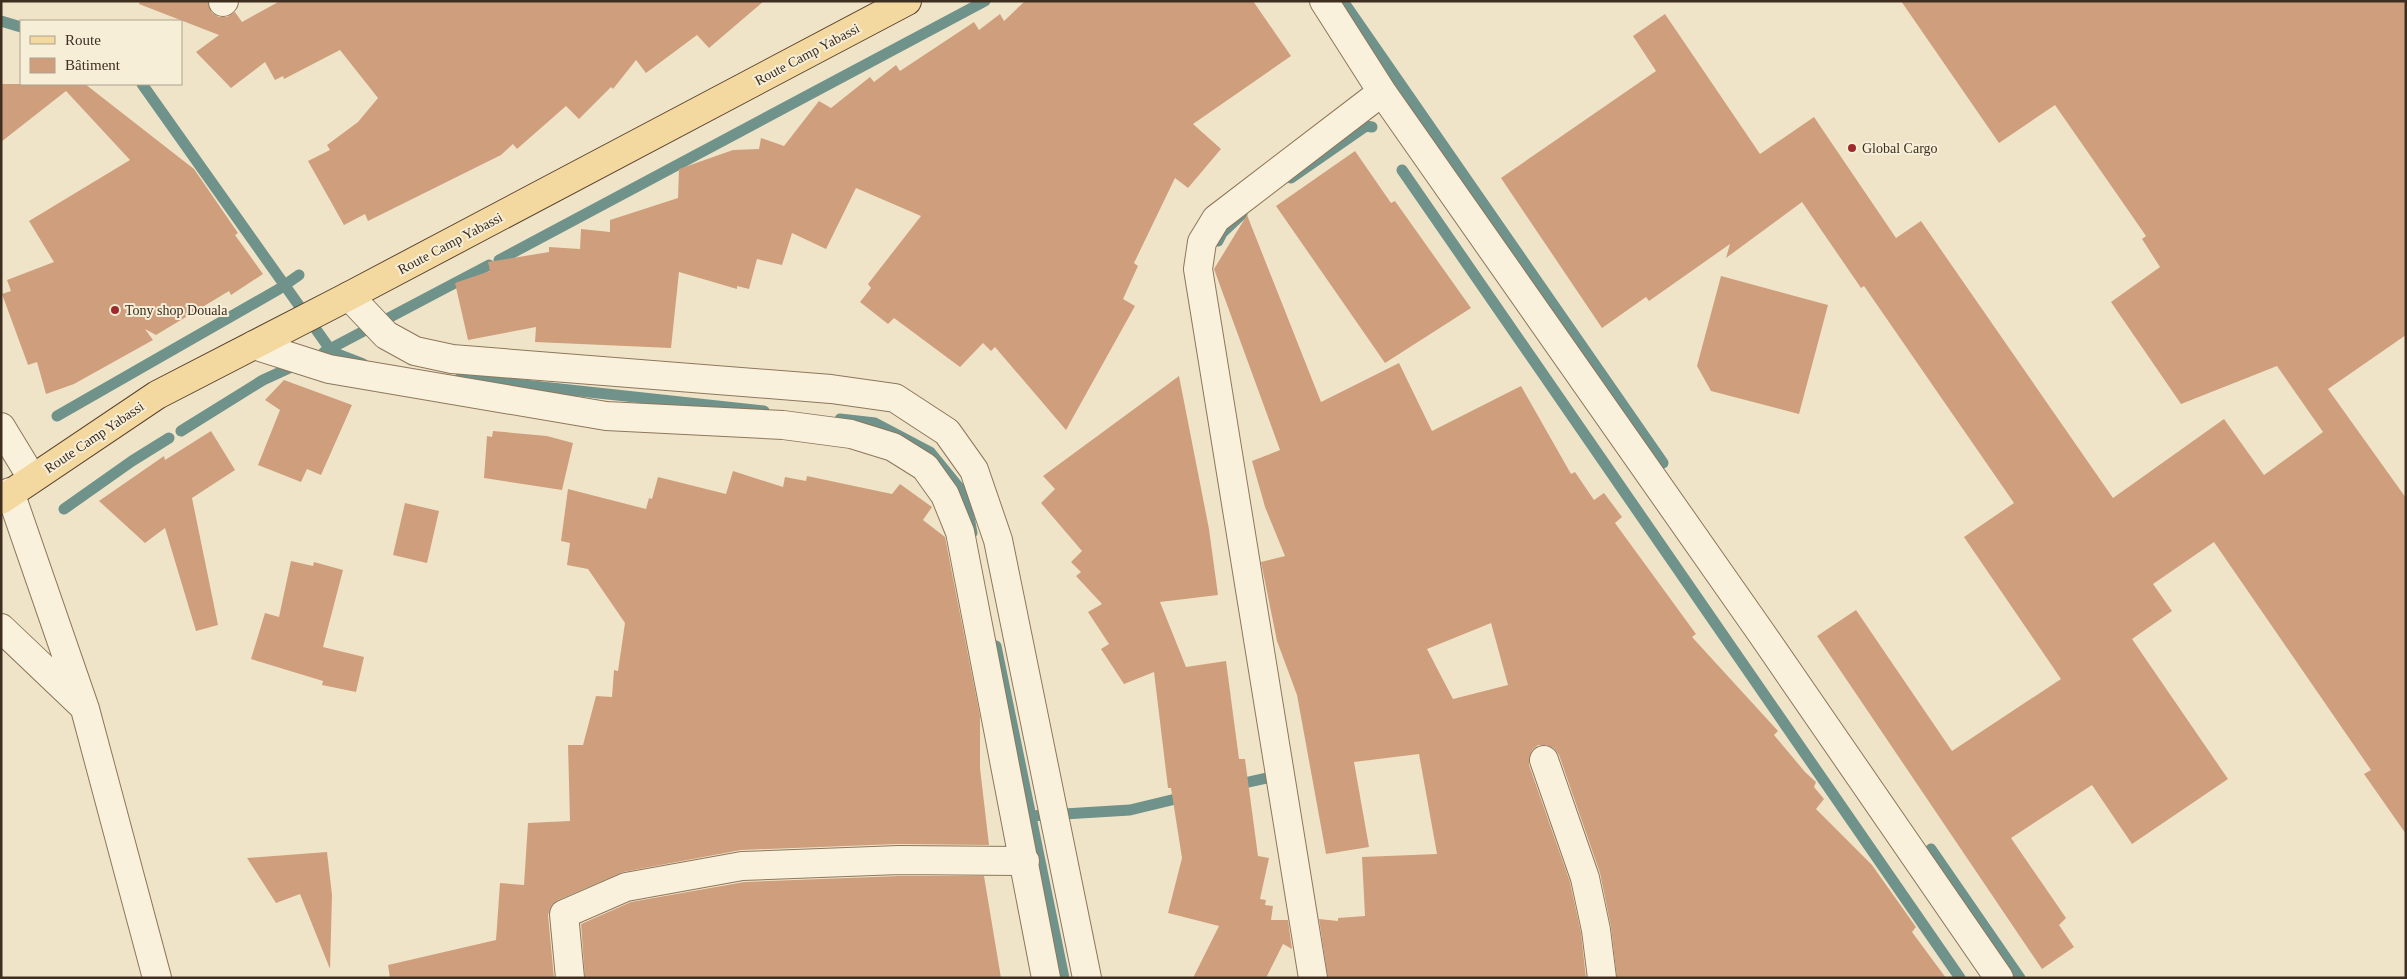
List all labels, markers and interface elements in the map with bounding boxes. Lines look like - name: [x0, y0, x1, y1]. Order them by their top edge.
- legend: [20, 20, 182, 85]
- street label: Route Camp Yabassi: [752, 20, 862, 88]
- text: Route: [65, 32, 101, 48]
- text: Bâtiment: [65, 57, 121, 73]
- place label: Global Cargo: [1862, 141, 1938, 156]
- marker: Global Cargo: [1846, 142, 1858, 154]
- street label: Route Camp Yabassi: [395, 209, 505, 277]
- place label: Tony shop Douala: [125, 303, 228, 318]
- marker: Tony shop Douala: [109, 304, 121, 316]
- street label: Route Camp Yabassi: [42, 399, 147, 476]

